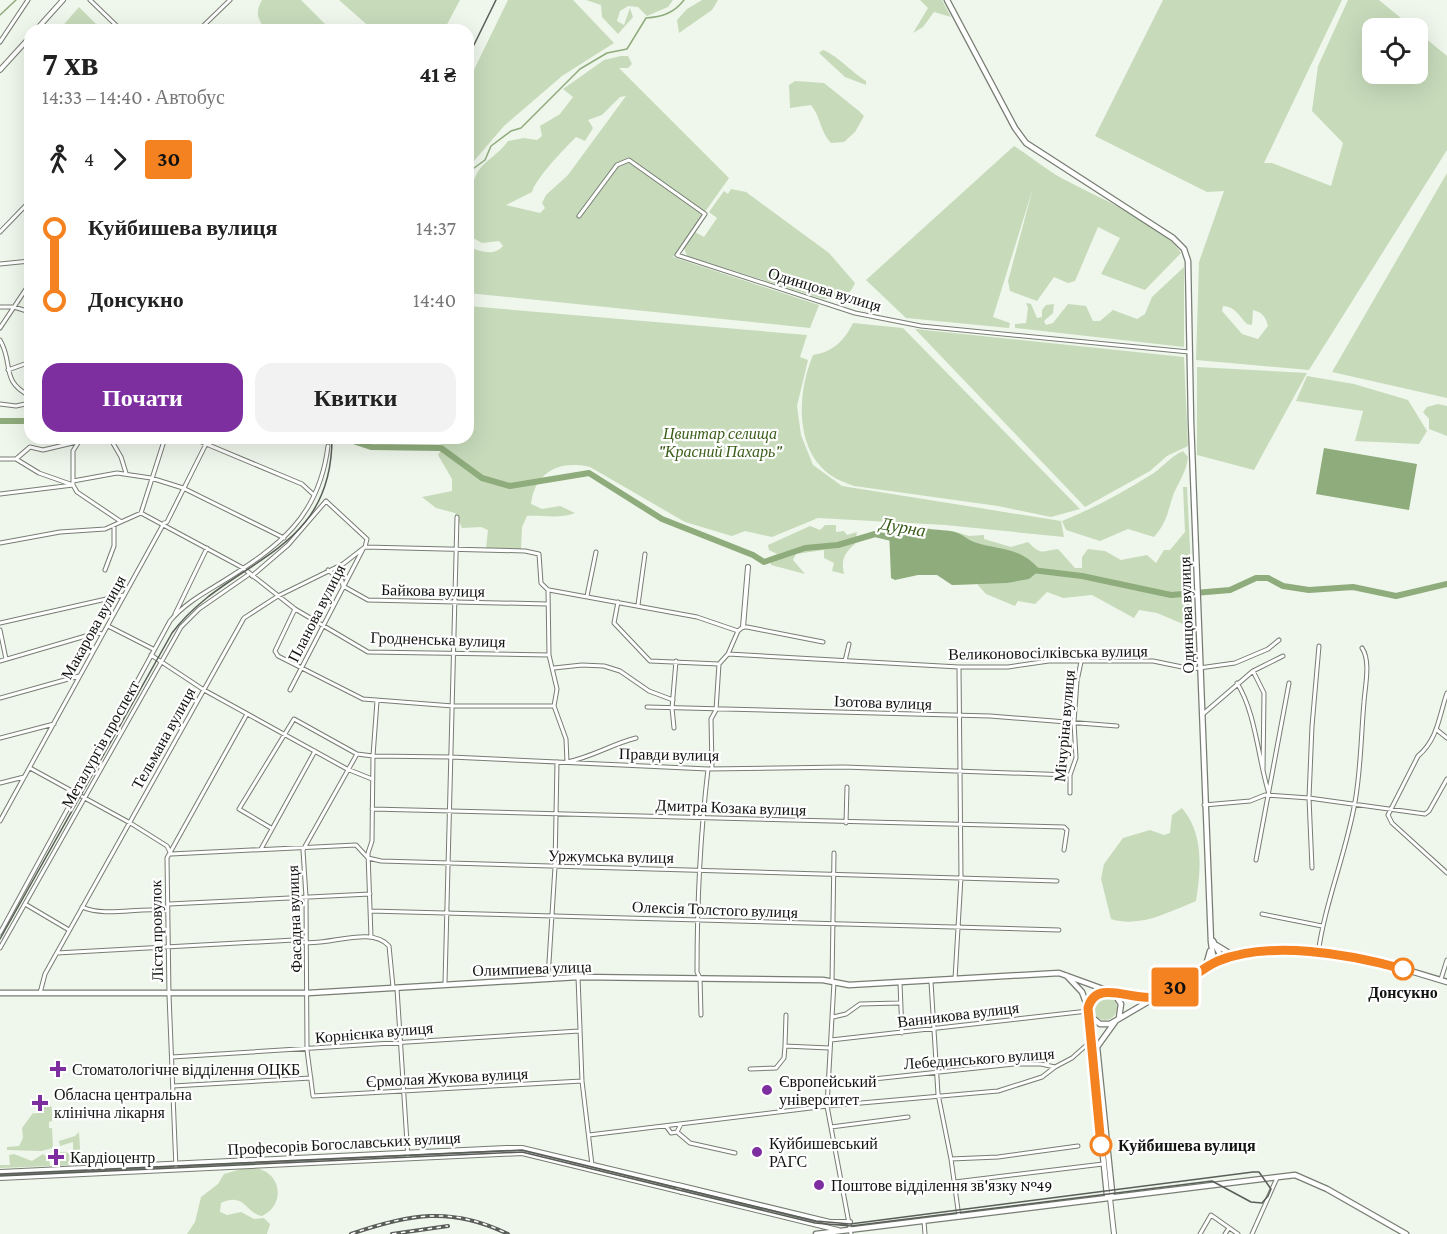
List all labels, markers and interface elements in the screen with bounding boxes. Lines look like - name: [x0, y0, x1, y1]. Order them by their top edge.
- map controls: [1362, 18, 1428, 84]
- button: locate: [1362, 18, 1428, 84]
- text: 7 хв: [42, 45, 99, 82]
- text: 41 ₴: [419, 62, 456, 87]
- text: 14:33 – 14:40 · Автобус: [42, 86, 225, 108]
- icon: walk: [42, 143, 75, 176]
- icon: forward: [103, 143, 136, 176]
- text: 30: [157, 147, 180, 171]
- text: 4: [84, 148, 94, 170]
- text: Куйбишева вулиця: [88, 215, 277, 240]
- text: 14:37: [416, 217, 456, 239]
- street label: Одинцова вулиця: [766, 264, 884, 316]
- text: Донсукно: [88, 287, 184, 312]
- text: 14:40: [413, 289, 456, 311]
- button: Почати: [42, 363, 243, 432]
- button: Квитки: [255, 363, 456, 432]
- park label: Цвинтар селища "Красний Пахарь": [658, 425, 783, 461]
- water label: Дурна: [877, 513, 927, 541]
- street label: Одинцова вулиця: [1176, 555, 1198, 674]
- street label: Планова вулиця: [284, 561, 350, 665]
- street label: Макарова вулиця: [58, 572, 130, 683]
- street label: Байкова вулиця: [381, 581, 486, 601]
- street label: Гродненська вулиця: [370, 629, 506, 651]
- street label: Великоновосілківська вулиця: [948, 642, 1149, 664]
- street label: Мічуріна вулиця: [1051, 669, 1079, 783]
- street label: Металургів проспект: [58, 677, 144, 812]
- street label: Тельмана вулиця: [128, 684, 200, 793]
- street label: Ізотова вулиця: [834, 692, 933, 714]
- street label: Правди вулиця: [619, 745, 720, 765]
- street label: Дмитра Козака вулиця: [655, 796, 807, 820]
- street label: Уржумська вулиця: [548, 847, 675, 867]
- street label: Фасадна вулиця: [284, 864, 306, 973]
- street label: Ліста провулок: [147, 879, 167, 982]
- street label: Олексія Толстого вулиця: [632, 898, 799, 922]
- street label: Олимпиева улица: [472, 958, 592, 980]
- marker: Донсукно: [1392, 958, 1414, 980]
- line badge: 30: [1148, 968, 1202, 1006]
- text: 30: [1163, 975, 1187, 999]
- place label: Донсукно: [1368, 984, 1438, 1002]
- street label: Ванникова вулиця: [896, 999, 1021, 1031]
- street label: Корнієнка вулиця: [314, 1019, 435, 1047]
- street label: Лебединського вулиця: [903, 1045, 1056, 1073]
- marker: Стоматологічне відділення ОЦКБ: [49, 1060, 67, 1078]
- place label: Стоматологічне відділення ОЦКБ: [72, 1061, 300, 1079]
- street label: Єрмолая Жукова вулиця: [365, 1065, 529, 1091]
- place label: Європейський університет: [779, 1073, 877, 1109]
- marker: Європейський університет: [760, 1083, 774, 1097]
- place label: Обласна центральна клінічна лікарня: [54, 1086, 192, 1122]
- marker: Обласна центральна клінічна лікарня: [31, 1094, 49, 1112]
- street label: Професорів Богославських вулиця: [227, 1129, 462, 1159]
- marker: Куйбишева вулиця: [1090, 1134, 1112, 1156]
- place label: Куйбишевський РАГС: [769, 1135, 878, 1170]
- place label: Куйбишева вулиця: [1118, 1137, 1256, 1155]
- marker: Куйбишевський РАГС: [750, 1145, 764, 1159]
- marker: Кардіоцентр: [47, 1148, 65, 1166]
- place label: Кардіоцентр: [70, 1149, 155, 1167]
- place label: Поштове відділення зв'язку №49: [831, 1177, 1053, 1195]
- marker: Поштове відділення зв'язку №49: [812, 1178, 826, 1192]

